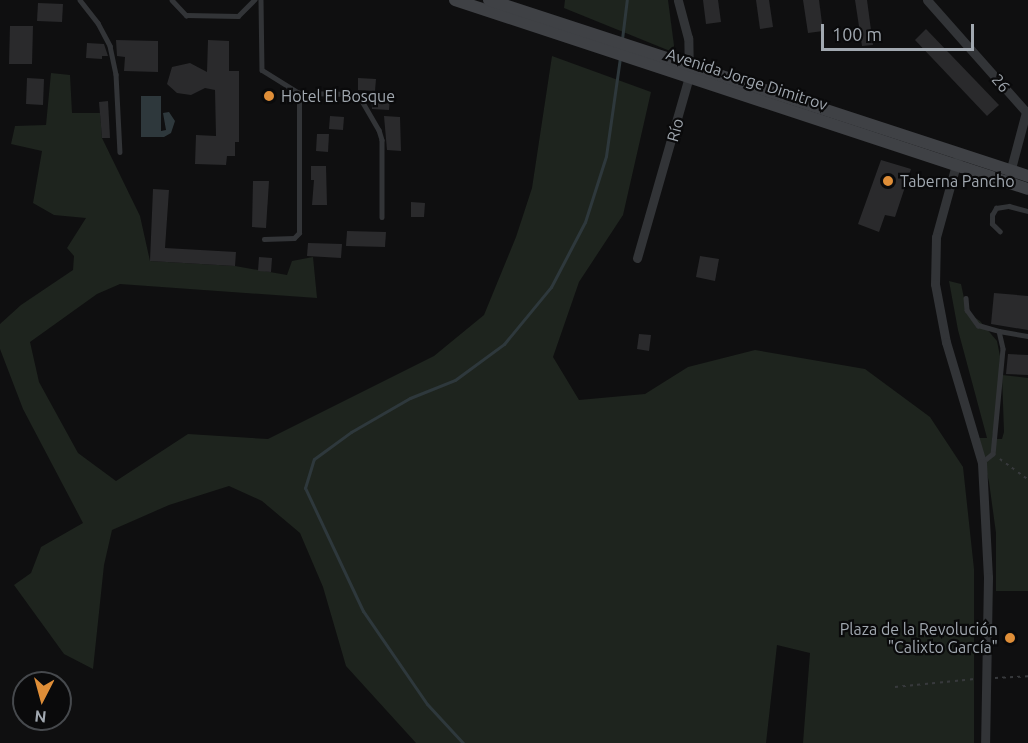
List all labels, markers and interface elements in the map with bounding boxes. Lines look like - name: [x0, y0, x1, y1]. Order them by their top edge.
- scale bar: [824, 12, 977, 50]
- text: 100 m: [832, 24, 882, 44]
- street label: Avenida Jorge Dimitrov: [664, 44, 830, 114]
- street label: 26: [988, 70, 1014, 96]
- place label: Hotel El Bosque: [281, 86, 395, 106]
- marker: Hotel El Bosque: [262, 89, 276, 103]
- street label: Río: [663, 116, 687, 144]
- place label: Taberna Pancho: [900, 171, 1014, 191]
- marker: Taberna Pancho: [881, 174, 895, 188]
- place label: Plaza de la Revolución "Calixto García": [840, 619, 998, 657]
- marker: Plaza de la Revolución "Calixto García": [1003, 631, 1017, 645]
- north arrow: [12, 671, 72, 731]
- text: N: [33, 707, 47, 726]

